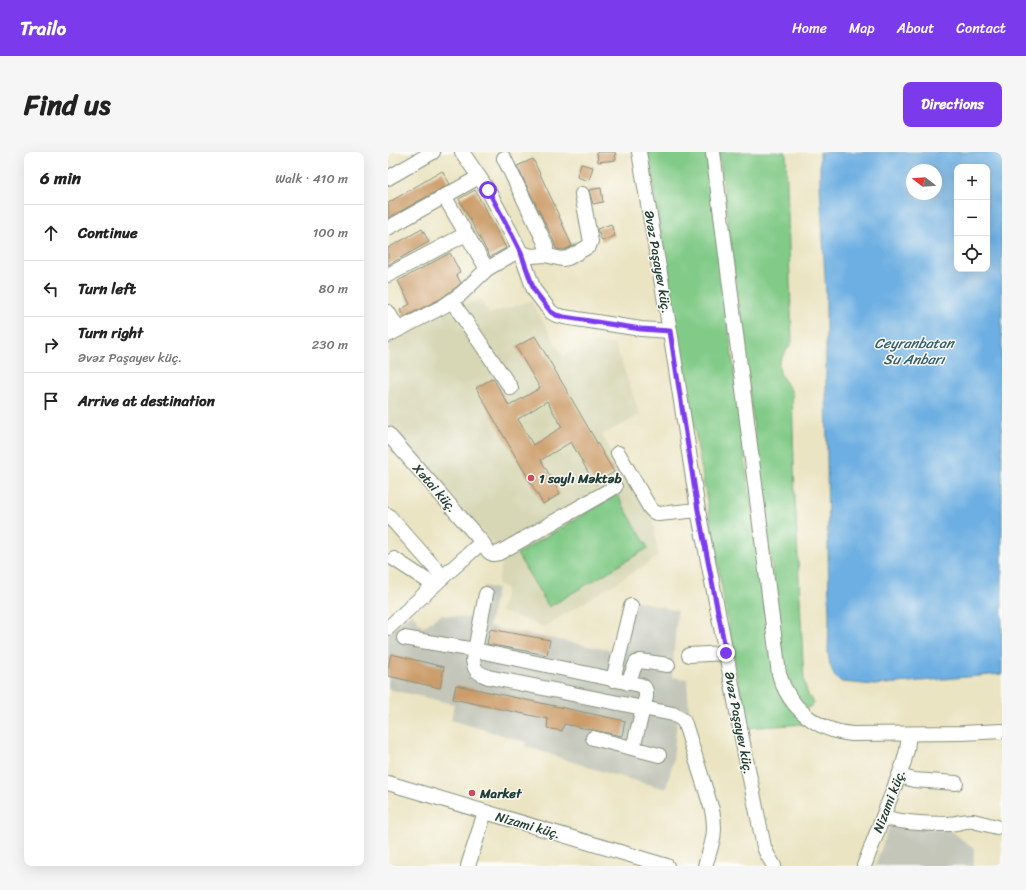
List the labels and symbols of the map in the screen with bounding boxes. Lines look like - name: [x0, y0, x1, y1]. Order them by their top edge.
- north arrow: [906, 164, 942, 200]
- route start: [479, 181, 497, 199]
- street label: Əvəz Paşayev küç.: [638, 209, 678, 315]
- water label: Ceyranbatan Su Anbarı: [874, 331, 955, 372]
- street label: Xətai küç.: [406, 458, 463, 518]
- place label: 1 saylı Məktəb: [539, 467, 622, 490]
- marker: 1 saylı Məktəb: [526, 473, 536, 483]
- route end: [717, 644, 735, 662]
- street label: Əvəz Paşayev küç.: [718, 670, 760, 776]
- street label: Nizami küç.: [866, 766, 912, 836]
- place label: Market: [479, 782, 522, 805]
- marker: Market: [467, 788, 477, 798]
- street label: Nizami küç.: [493, 805, 563, 845]

